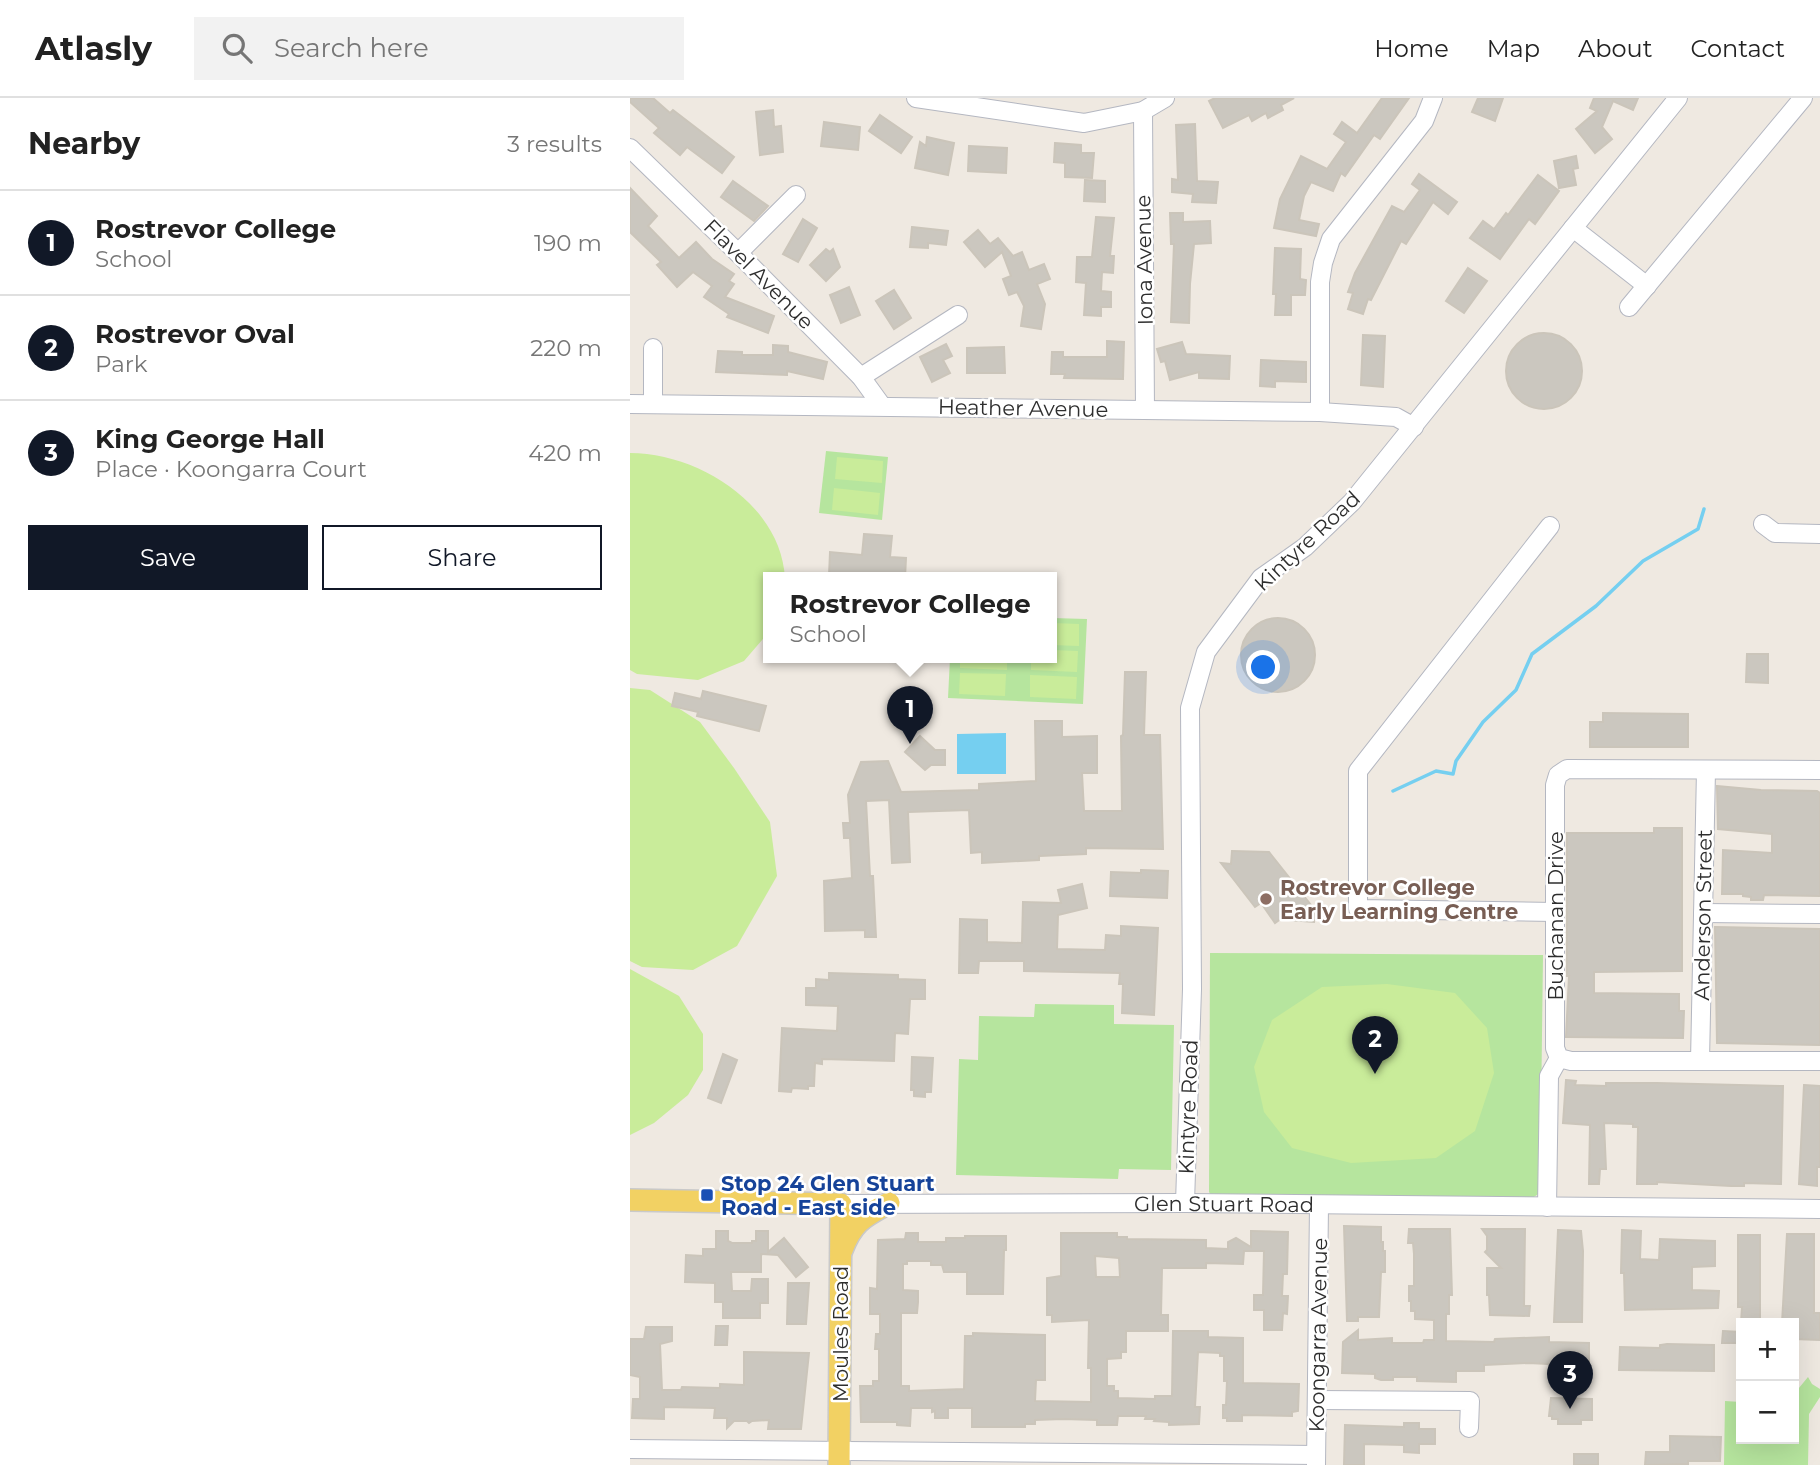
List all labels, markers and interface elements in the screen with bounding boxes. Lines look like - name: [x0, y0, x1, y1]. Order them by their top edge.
- search box: [194, 17, 684, 80]
- text: Atlasly: [35, 28, 152, 68]
- icon: search: [218, 29, 256, 67]
- text: Search here: [274, 32, 429, 64]
- text: Home: [1374, 34, 1449, 63]
- text: Map: [1487, 34, 1540, 63]
- text: About: [1578, 34, 1652, 63]
- text: Contact: [1690, 34, 1785, 63]
- text: Nearby: [28, 125, 140, 162]
- text: 3 results: [507, 130, 602, 158]
- street label: Iona Avenue: [1130, 194, 1158, 326]
- text: Rostrevor College: [95, 213, 336, 245]
- street label: Flavel Avenue: [699, 214, 819, 334]
- text: 1: [46, 229, 56, 257]
- text: 190 m: [534, 229, 602, 257]
- text: School: [95, 245, 173, 273]
- text: Rostrevor Oval: [95, 318, 295, 350]
- text: 2: [44, 334, 58, 362]
- text: 220 m: [530, 334, 602, 362]
- text: Park: [95, 350, 148, 378]
- street label: Heather Avenue: [938, 394, 1108, 422]
- text: King George Hall: [95, 423, 325, 455]
- text: 3: [44, 439, 58, 467]
- text: 420 m: [528, 439, 602, 467]
- text: Place · Koongarra Court: [95, 455, 367, 483]
- street label: Kintyre Road: [1249, 486, 1365, 596]
- button: Save: [28, 525, 308, 590]
- button: Share: [322, 525, 602, 590]
- popup: [763, 572, 1057, 663]
- text: Rostrevor College: [789, 588, 1031, 620]
- text: School: [789, 620, 867, 648]
- your location: [1246, 650, 1280, 684]
- pin: 1: [887, 686, 933, 744]
- street label: Anderson Street: [1689, 829, 1717, 1001]
- street label: Buchanan Drive: [1543, 831, 1568, 1001]
- place label: Rostrevor College Early Learning Centre: [1280, 875, 1518, 924]
- marker: Rostrevor College Early Learning Centre: [1258, 891, 1274, 907]
- pin: 2: [1352, 1016, 1398, 1074]
- street label: Kintyre Road: [1173, 1039, 1203, 1175]
- place label: Stop 24 Glen Stuart Road - East side: [721, 1171, 935, 1220]
- marker: Stop 24 Glen Stuart Road - East side: [699, 1187, 715, 1203]
- street label: Glen Stuart Road: [1134, 1190, 1314, 1217]
- street label: Koongarra Avenue: [1304, 1237, 1332, 1433]
- street label: Moules Road: [828, 1266, 853, 1402]
- map controls: [1736, 1318, 1799, 1444]
- button: +: [1736, 1318, 1799, 1381]
- pin: 3: [1547, 1351, 1593, 1409]
- button: −: [1736, 1381, 1799, 1444]

